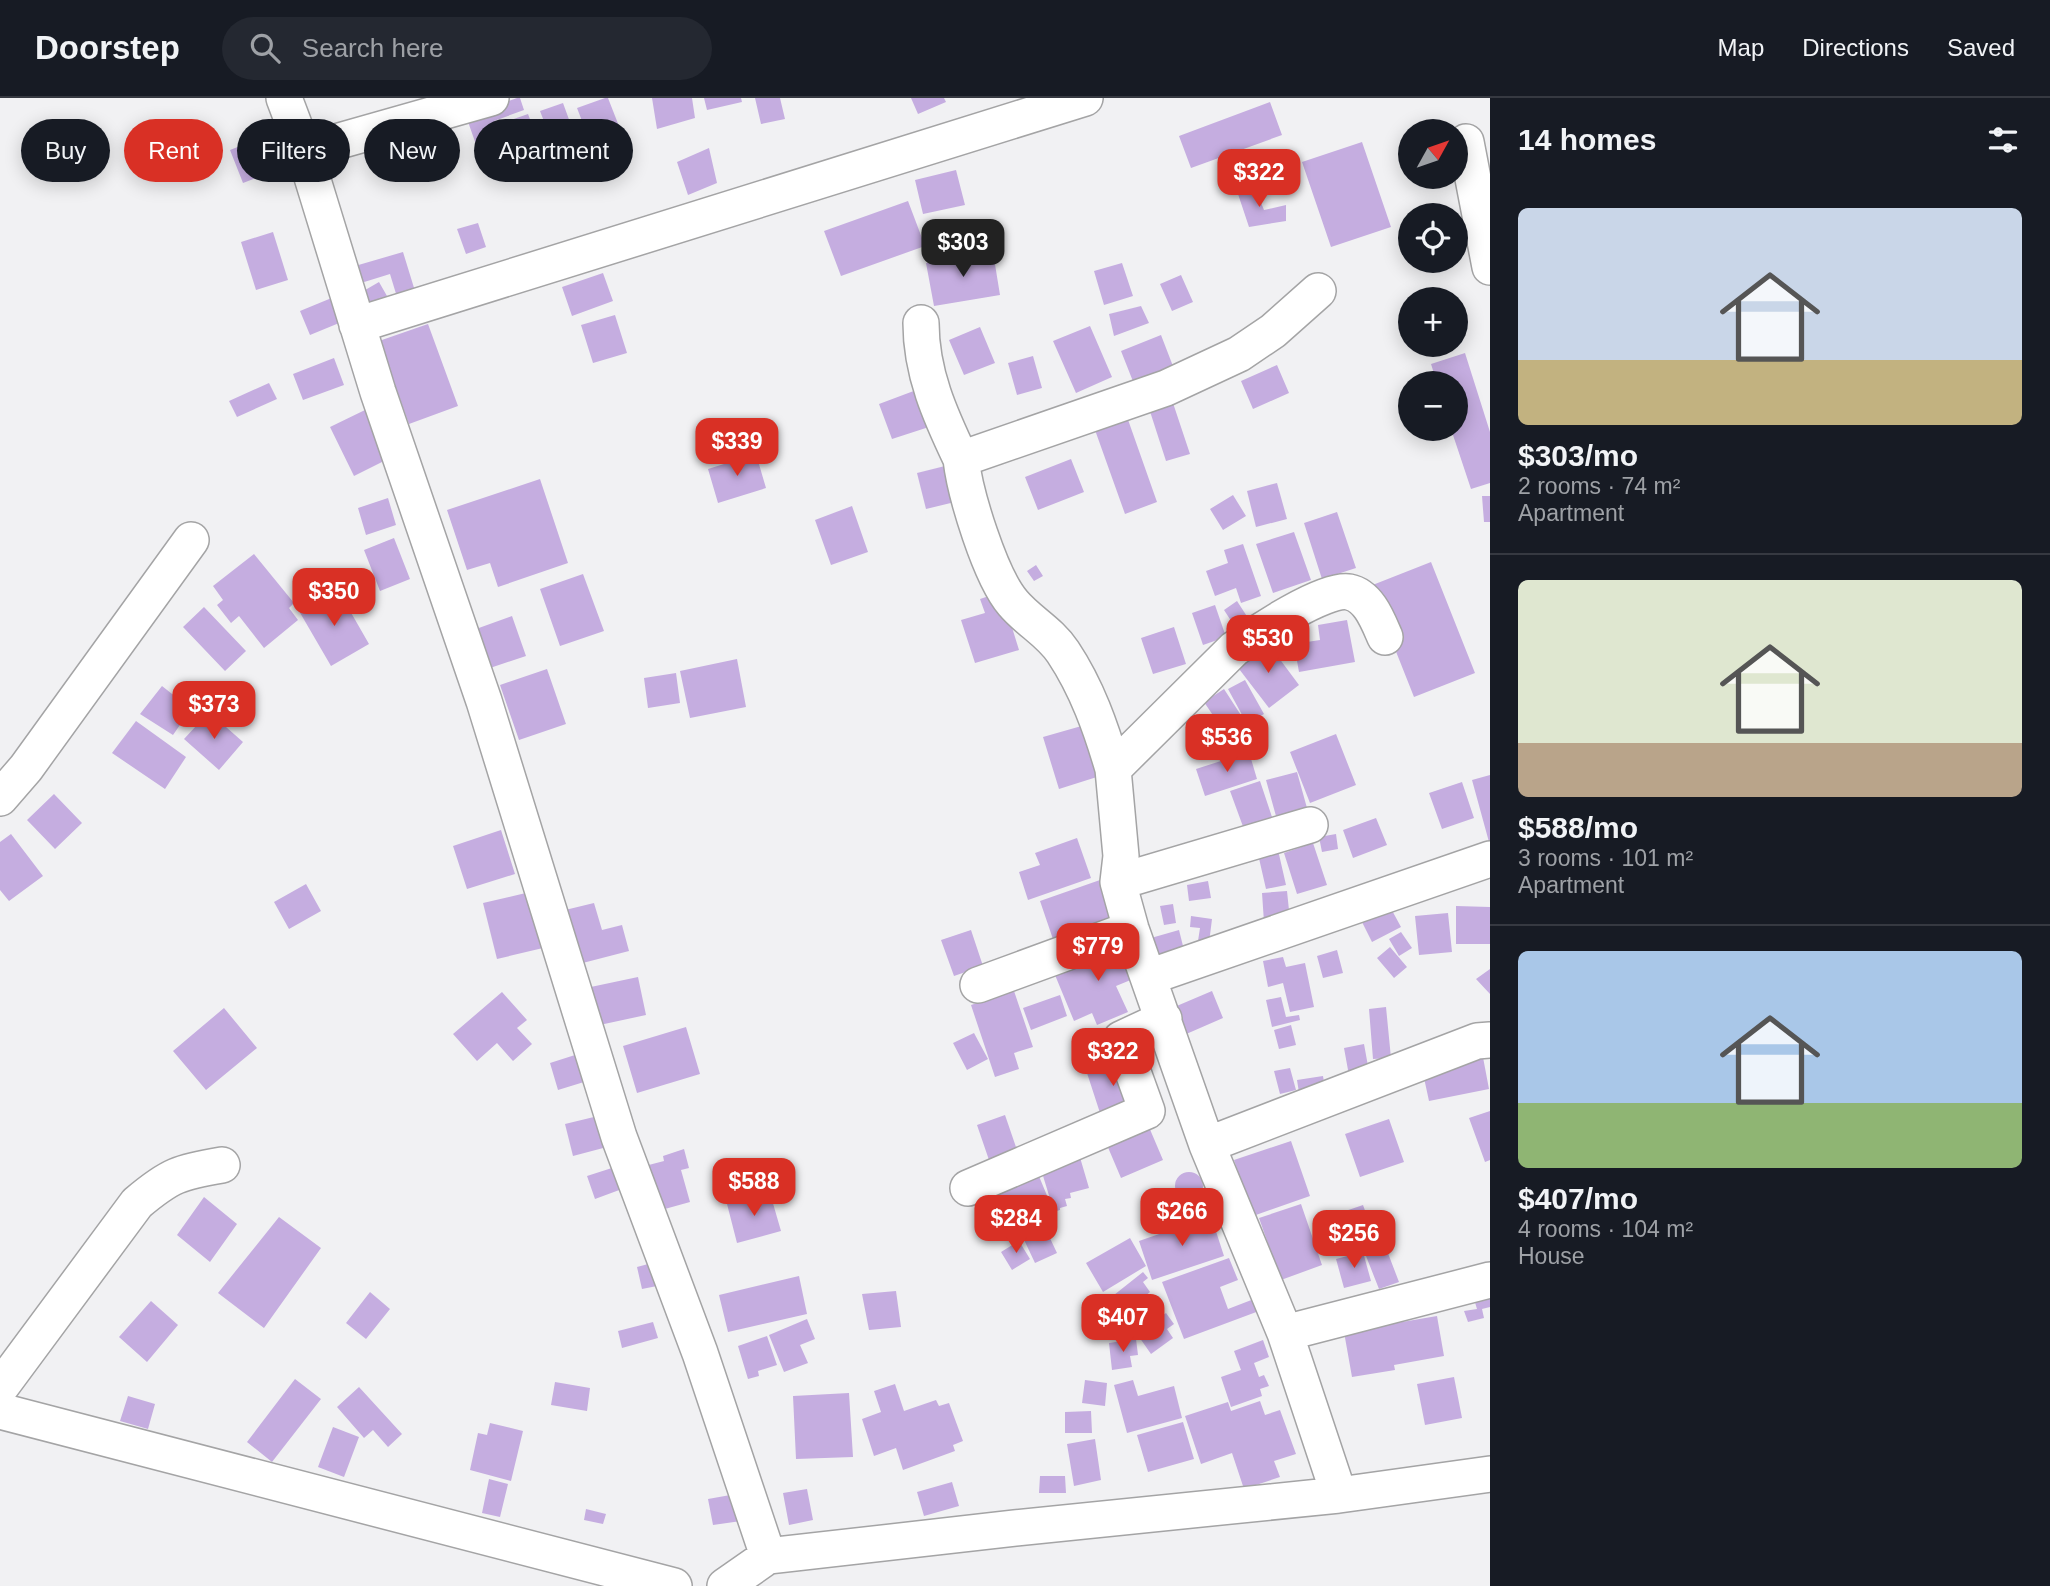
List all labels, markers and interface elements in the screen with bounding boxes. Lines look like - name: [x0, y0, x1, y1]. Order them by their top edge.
- search box: [222, 17, 712, 80]
- text: Doorstep: [35, 29, 180, 66]
- icon: search: [246, 29, 284, 67]
- text: Search here: [302, 33, 444, 63]
- text: Map: [1718, 34, 1764, 61]
- text: Directions: [1802, 34, 1909, 61]
- text: Saved: [1947, 34, 2015, 61]
- chip: Buy: [21, 119, 110, 182]
- chip: Rent: [124, 119, 223, 182]
- chip: Filters: [237, 119, 350, 182]
- chip: New: [364, 119, 460, 182]
- chip: Apartment: [474, 119, 633, 182]
- north arrow: [1398, 119, 1468, 189]
- map controls: [1398, 119, 1468, 441]
- icon: filters: [1984, 121, 2022, 159]
- text: 14 homes: [1518, 123, 1656, 156]
- pin: $322: [1218, 150, 1300, 209]
- text: $322: [1233, 159, 1285, 185]
- button: locate: [1398, 203, 1468, 273]
- pin: $303: [922, 220, 1004, 279]
- text: $303: [937, 229, 989, 255]
- icon: home: [1707, 254, 1833, 380]
- button: +: [1398, 287, 1468, 357]
- button: −: [1398, 371, 1468, 441]
- pin: $339: [696, 418, 778, 478]
- text: $339: [711, 428, 763, 454]
- text: $303/mo: [1518, 439, 1638, 472]
- text: 2 rooms · 74 m²: [1518, 473, 1680, 499]
- text: Apartment: [1518, 500, 1624, 526]
- pin: $350: [293, 568, 375, 628]
- text: $350: [308, 578, 360, 604]
- pin: $530: [1227, 616, 1309, 675]
- text: $530: [1242, 625, 1294, 651]
- icon: home: [1707, 626, 1833, 752]
- pin: $373: [173, 682, 255, 741]
- text: $373: [188, 691, 240, 717]
- pin: $536: [1186, 714, 1268, 774]
- text: $536: [1201, 724, 1253, 750]
- text: $588/mo: [1518, 811, 1638, 844]
- text: 3 rooms · 101 m²: [1518, 845, 1693, 871]
- text: Apartment: [1518, 872, 1624, 898]
- pin: $779: [1057, 924, 1139, 983]
- text: $779: [1072, 933, 1124, 959]
- icon: home: [1707, 997, 1833, 1123]
- pin: $322: [1072, 1028, 1154, 1088]
- text: $322: [1087, 1038, 1139, 1064]
- pin: $588: [713, 1158, 795, 1218]
- text: $588: [728, 1168, 780, 1194]
- text: $407/mo: [1518, 1182, 1638, 1215]
- pin: $266: [1141, 1188, 1223, 1248]
- pin: $284: [975, 1196, 1057, 1255]
- text: $266: [1156, 1198, 1208, 1224]
- text: $284: [990, 1205, 1042, 1231]
- pin: $256: [1313, 1210, 1395, 1270]
- text: 4 rooms · 104 m²: [1518, 1216, 1693, 1242]
- text: $256: [1328, 1220, 1380, 1246]
- text: House: [1518, 1243, 1584, 1269]
- pin: $407: [1082, 1294, 1164, 1354]
- text: $407: [1097, 1304, 1149, 1330]

